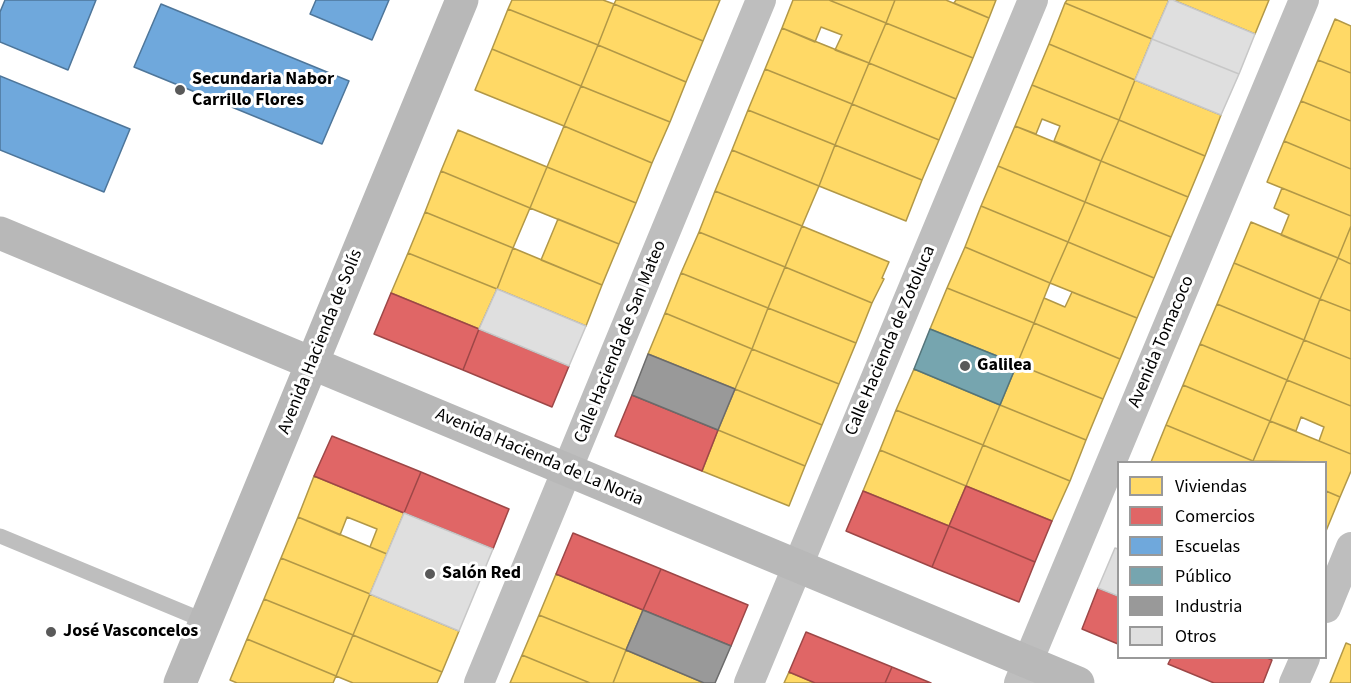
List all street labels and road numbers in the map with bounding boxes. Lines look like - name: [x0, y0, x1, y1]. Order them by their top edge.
- street label: Calle Hacienda de San Mateo: [570, 237, 672, 447]
- street label: Calle Hacienda de Zotoluca: [841, 243, 941, 439]
- street label: Avenida Hacienda de Solís: [274, 247, 368, 437]
- street label: Avenida Tomacoco: [1124, 273, 1200, 411]
- street label: Avenida Hacienda de La Noria: [432, 404, 646, 512]

